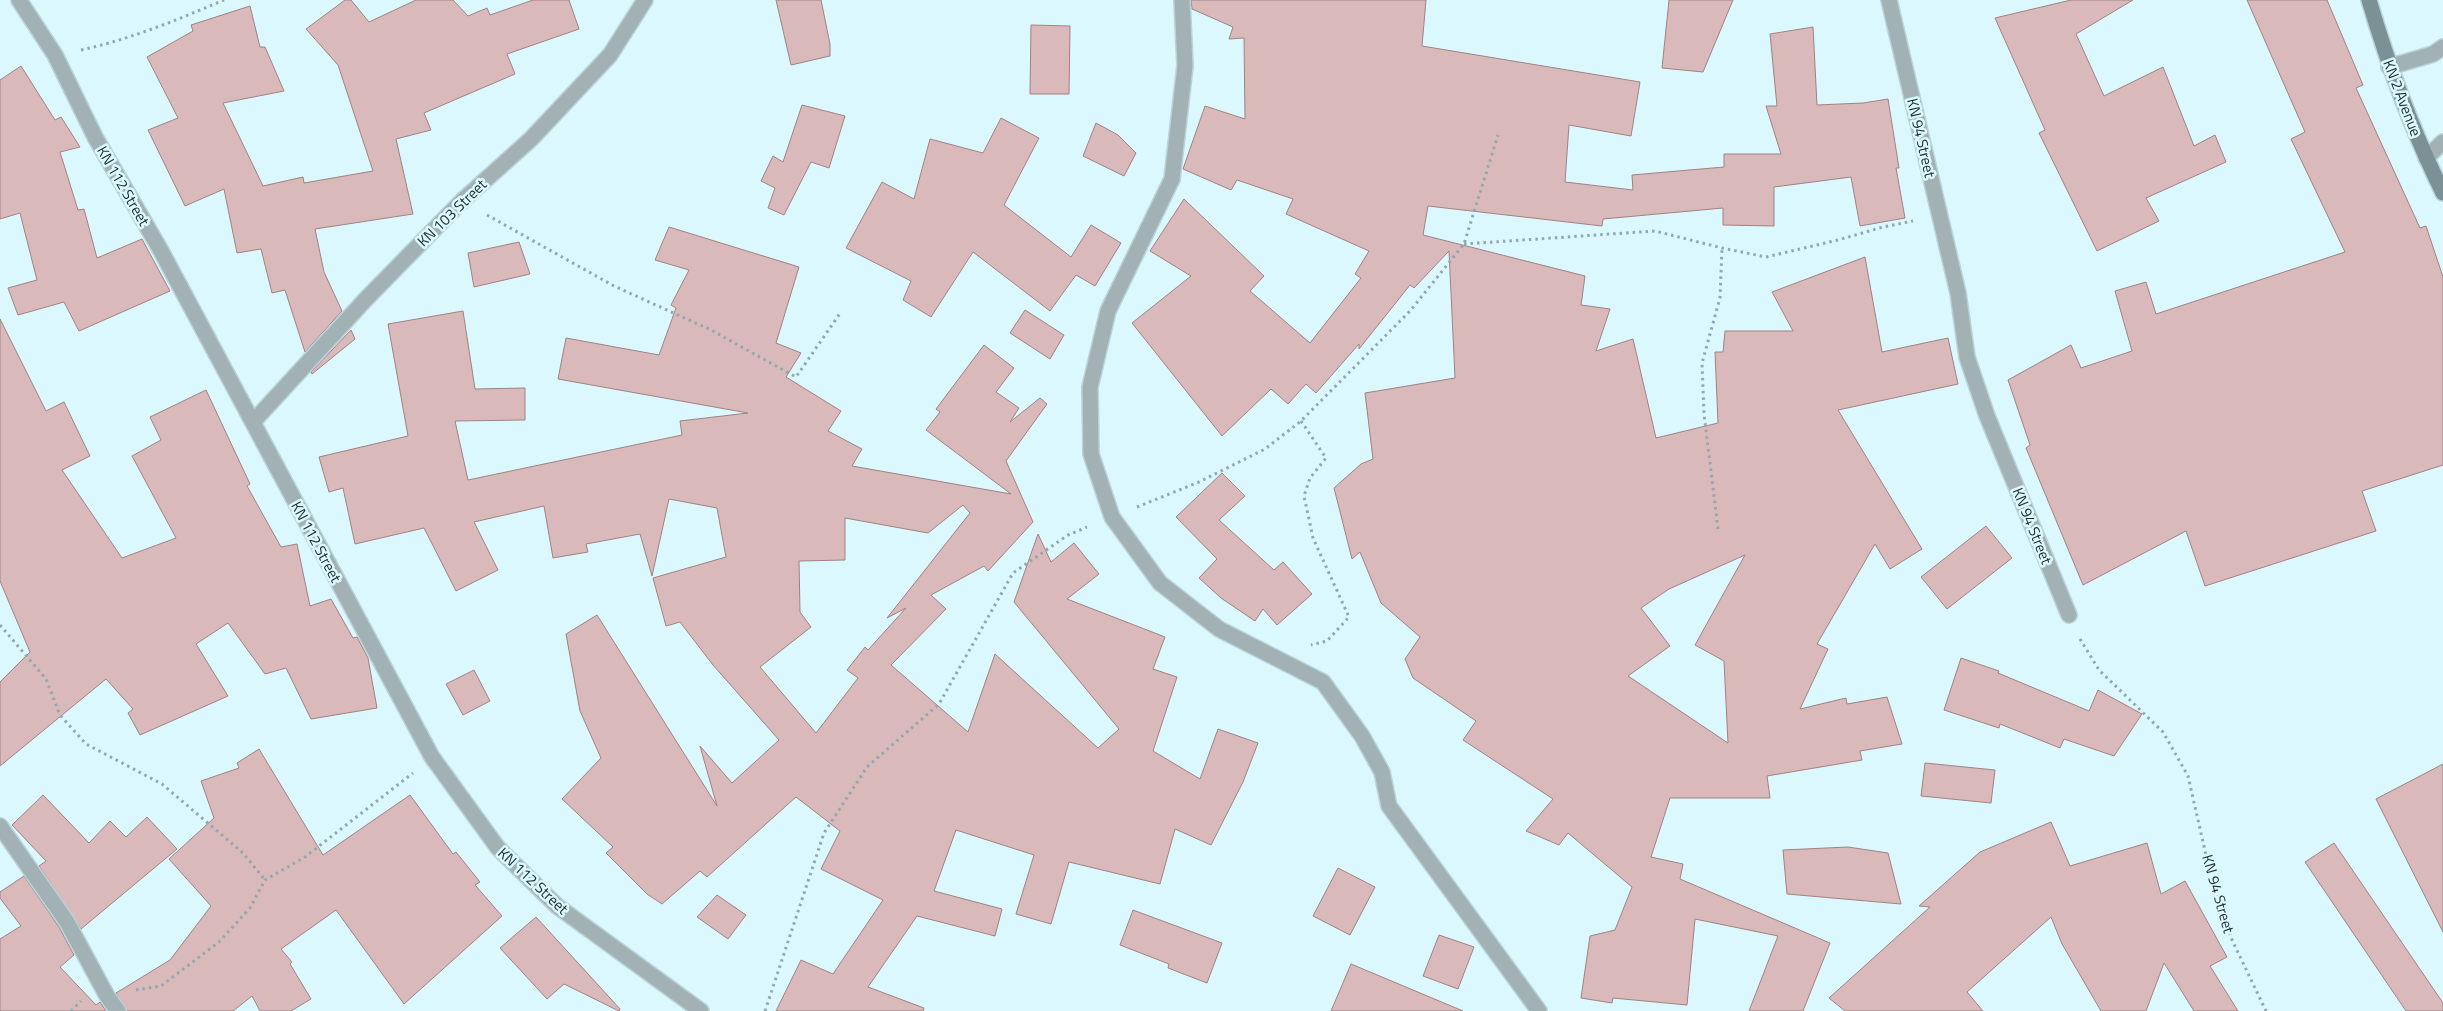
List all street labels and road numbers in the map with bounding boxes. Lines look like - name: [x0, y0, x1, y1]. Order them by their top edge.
- street label: KN 2 Avenue: [2377, 56, 2428, 140]
- street label: KN 94 Street: [1901, 96, 1942, 181]
- street label: KN 112 Street: [91, 141, 156, 231]
- street label: KN 103 Street: [412, 173, 492, 252]
- street label: KN 94 Street: [2007, 484, 2059, 568]
- street label: KN 112 Street: [285, 497, 348, 587]
- street label: KN 112 Street: [493, 842, 574, 920]
- street label: KN 94 Street: [2196, 852, 2241, 937]

